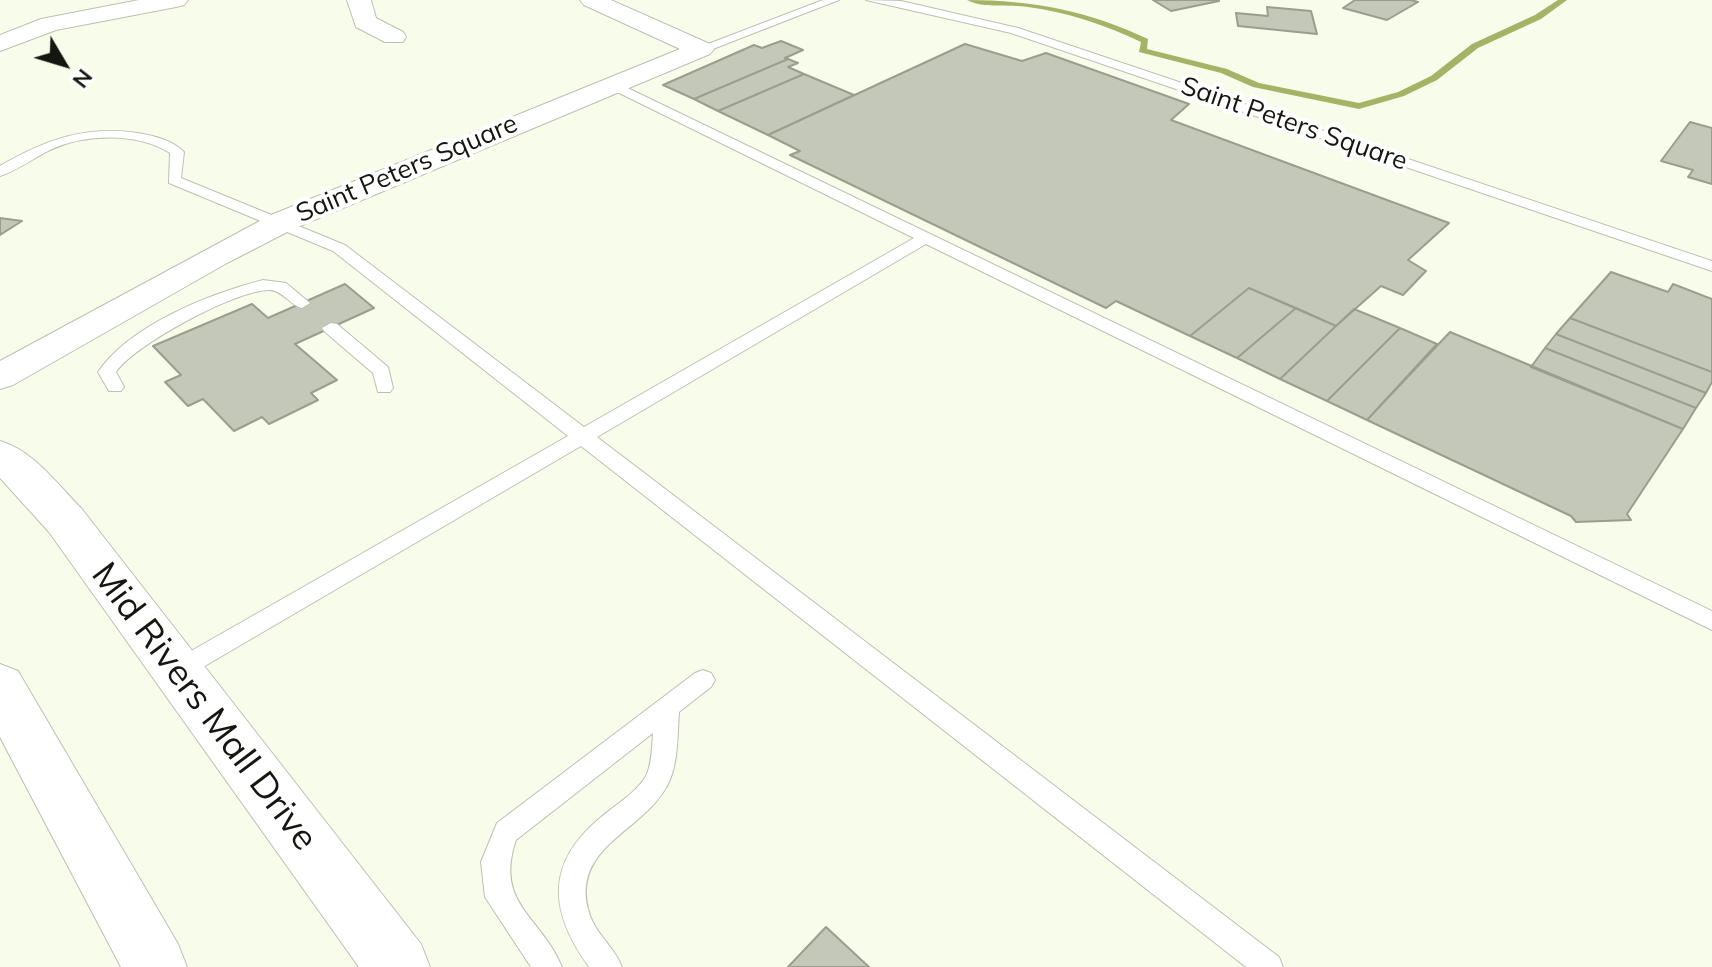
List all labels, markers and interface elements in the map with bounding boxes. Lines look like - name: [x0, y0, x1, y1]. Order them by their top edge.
- north arrow: [24, 24, 104, 104]
- text: N: [67, 64, 99, 94]
- street label: Saint Peters Square: [1177, 71, 1411, 177]
- street label: Saint Peters Square: [292, 108, 522, 230]
- street label: Mid Rivers Mall Drive: [82, 555, 326, 859]

